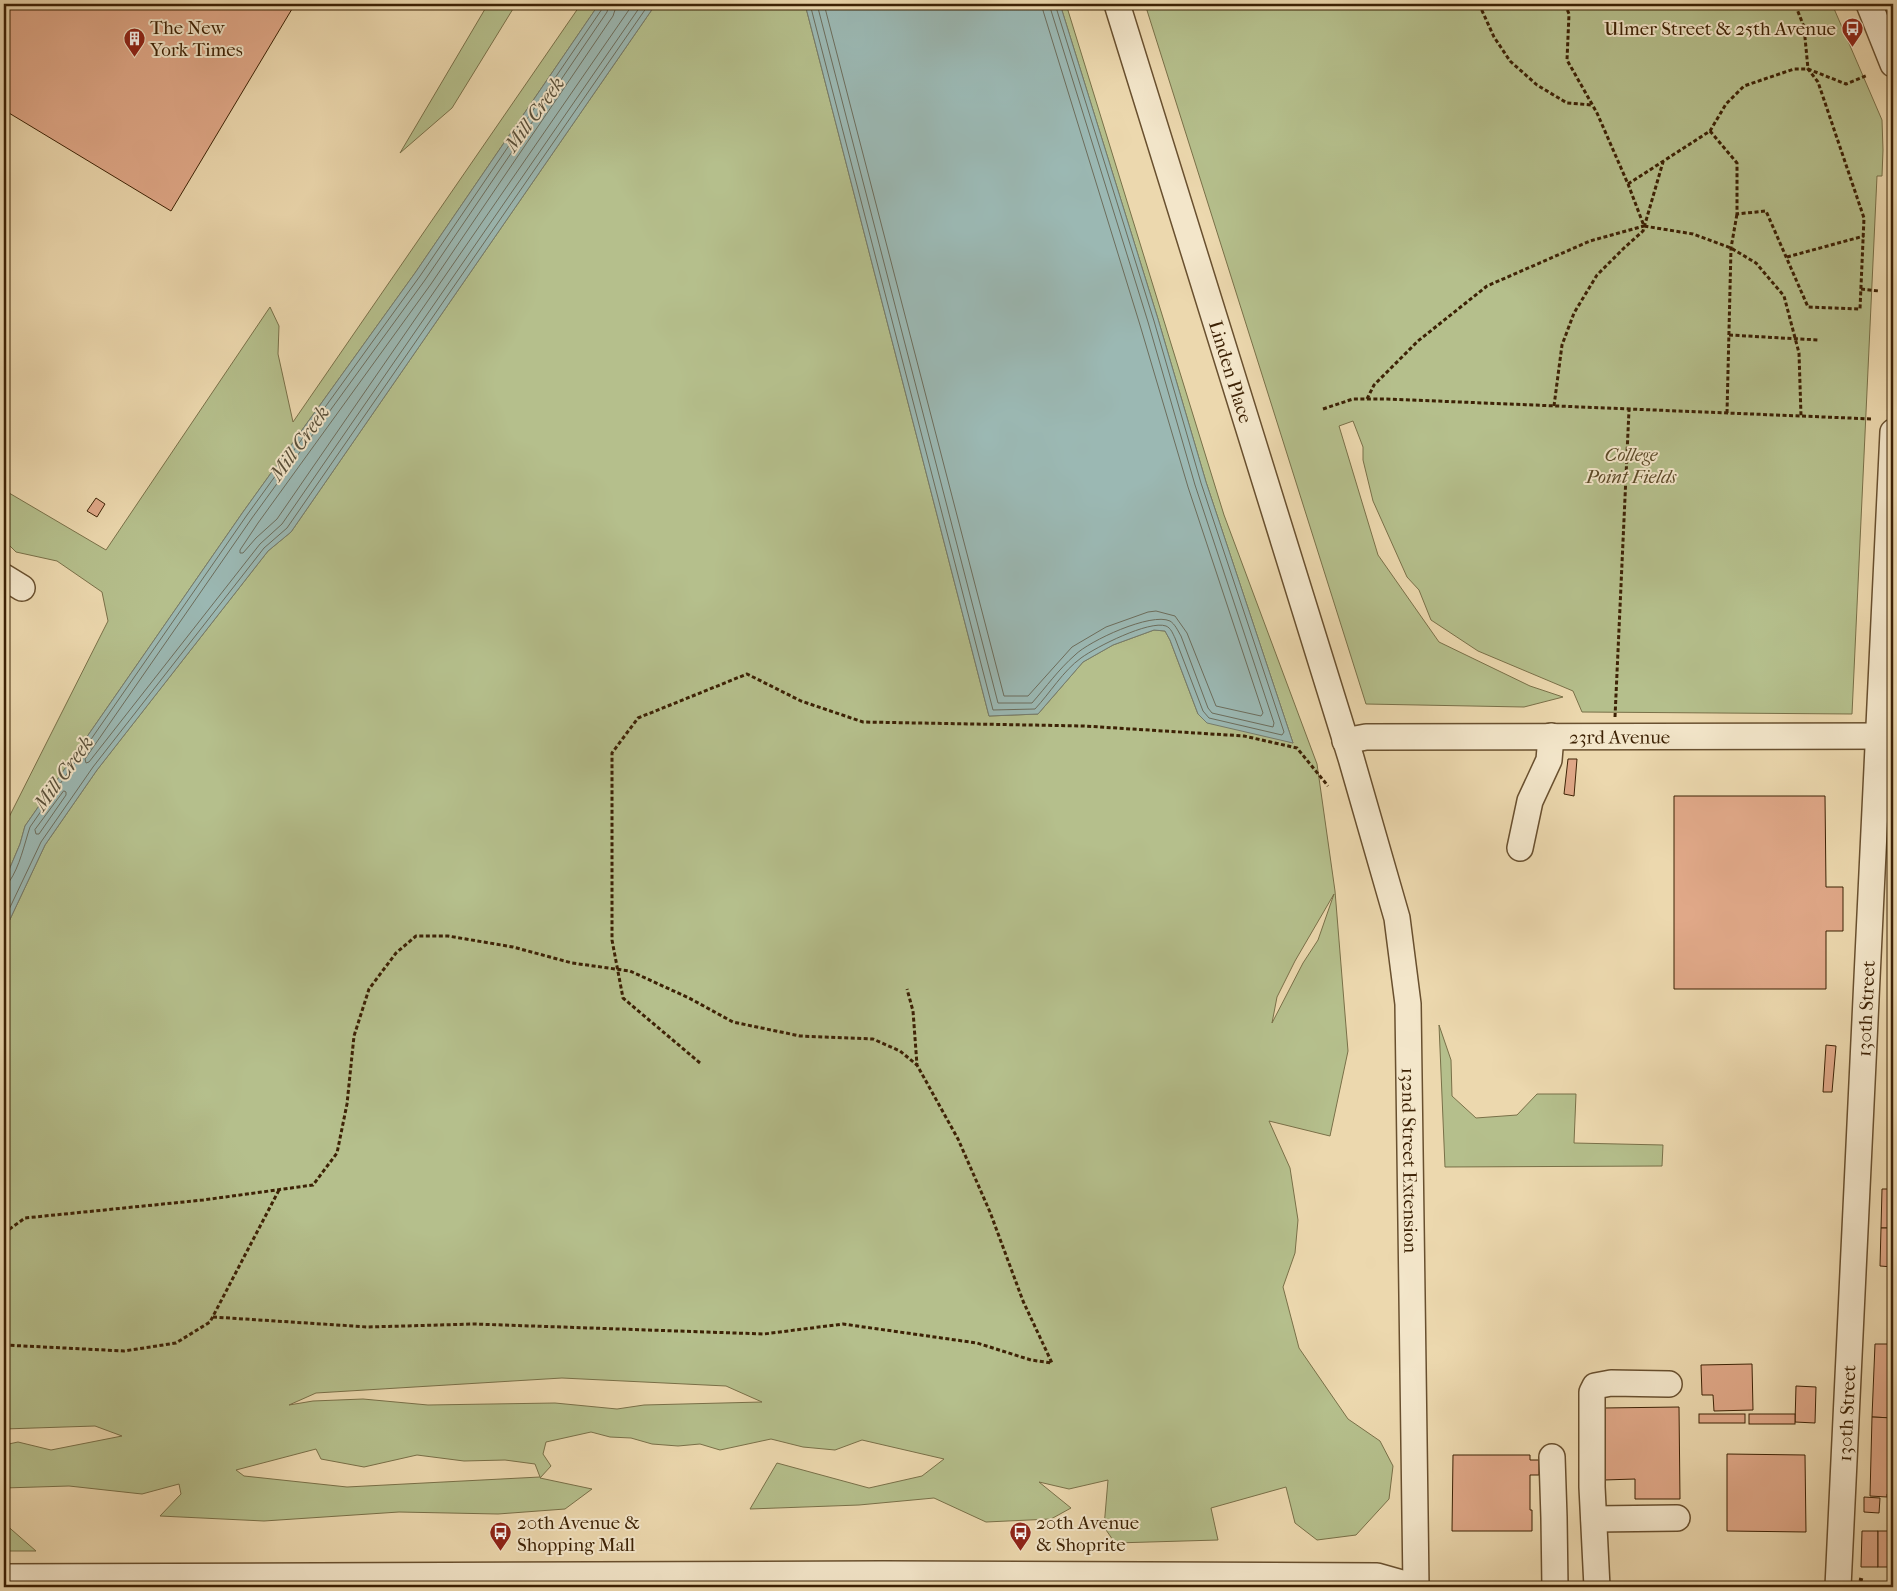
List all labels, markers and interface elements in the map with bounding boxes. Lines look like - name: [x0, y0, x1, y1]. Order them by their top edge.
- bus stop icon: Ulmer Street & 25th Avenue: [1840, 16, 1864, 47]
- place label: The New York Times: [149, 17, 243, 61]
- place label: Ulmer Street & 25th Avenue: [1604, 18, 1836, 40]
- building icon: The New York Times: [122, 26, 146, 57]
- water label: Mill Creek: [499, 73, 569, 158]
- street label: Linden Place: [1204, 318, 1256, 426]
- water label: Mill Creek: [264, 402, 334, 487]
- park label: College Point Fields: [1585, 444, 1678, 488]
- street label: 23rd Avenue: [1569, 726, 1670, 749]
- water label: Mill Creek: [28, 732, 98, 817]
- street label: 130th Street: [1853, 960, 1880, 1058]
- street label: 132nd Street Extension: [1397, 1067, 1421, 1253]
- street label: 130th Street: [1834, 1364, 1861, 1462]
- place label: 20th Avenue & Shopping Mall: [517, 1512, 640, 1556]
- place label: 20th Avenue & Shoprite: [1036, 1512, 1139, 1556]
- bus stop icon: 20th Avenue & Shopping Mall: [489, 1521, 513, 1552]
- bus stop icon: 20th Avenue & Shoprite: [1008, 1521, 1032, 1552]

